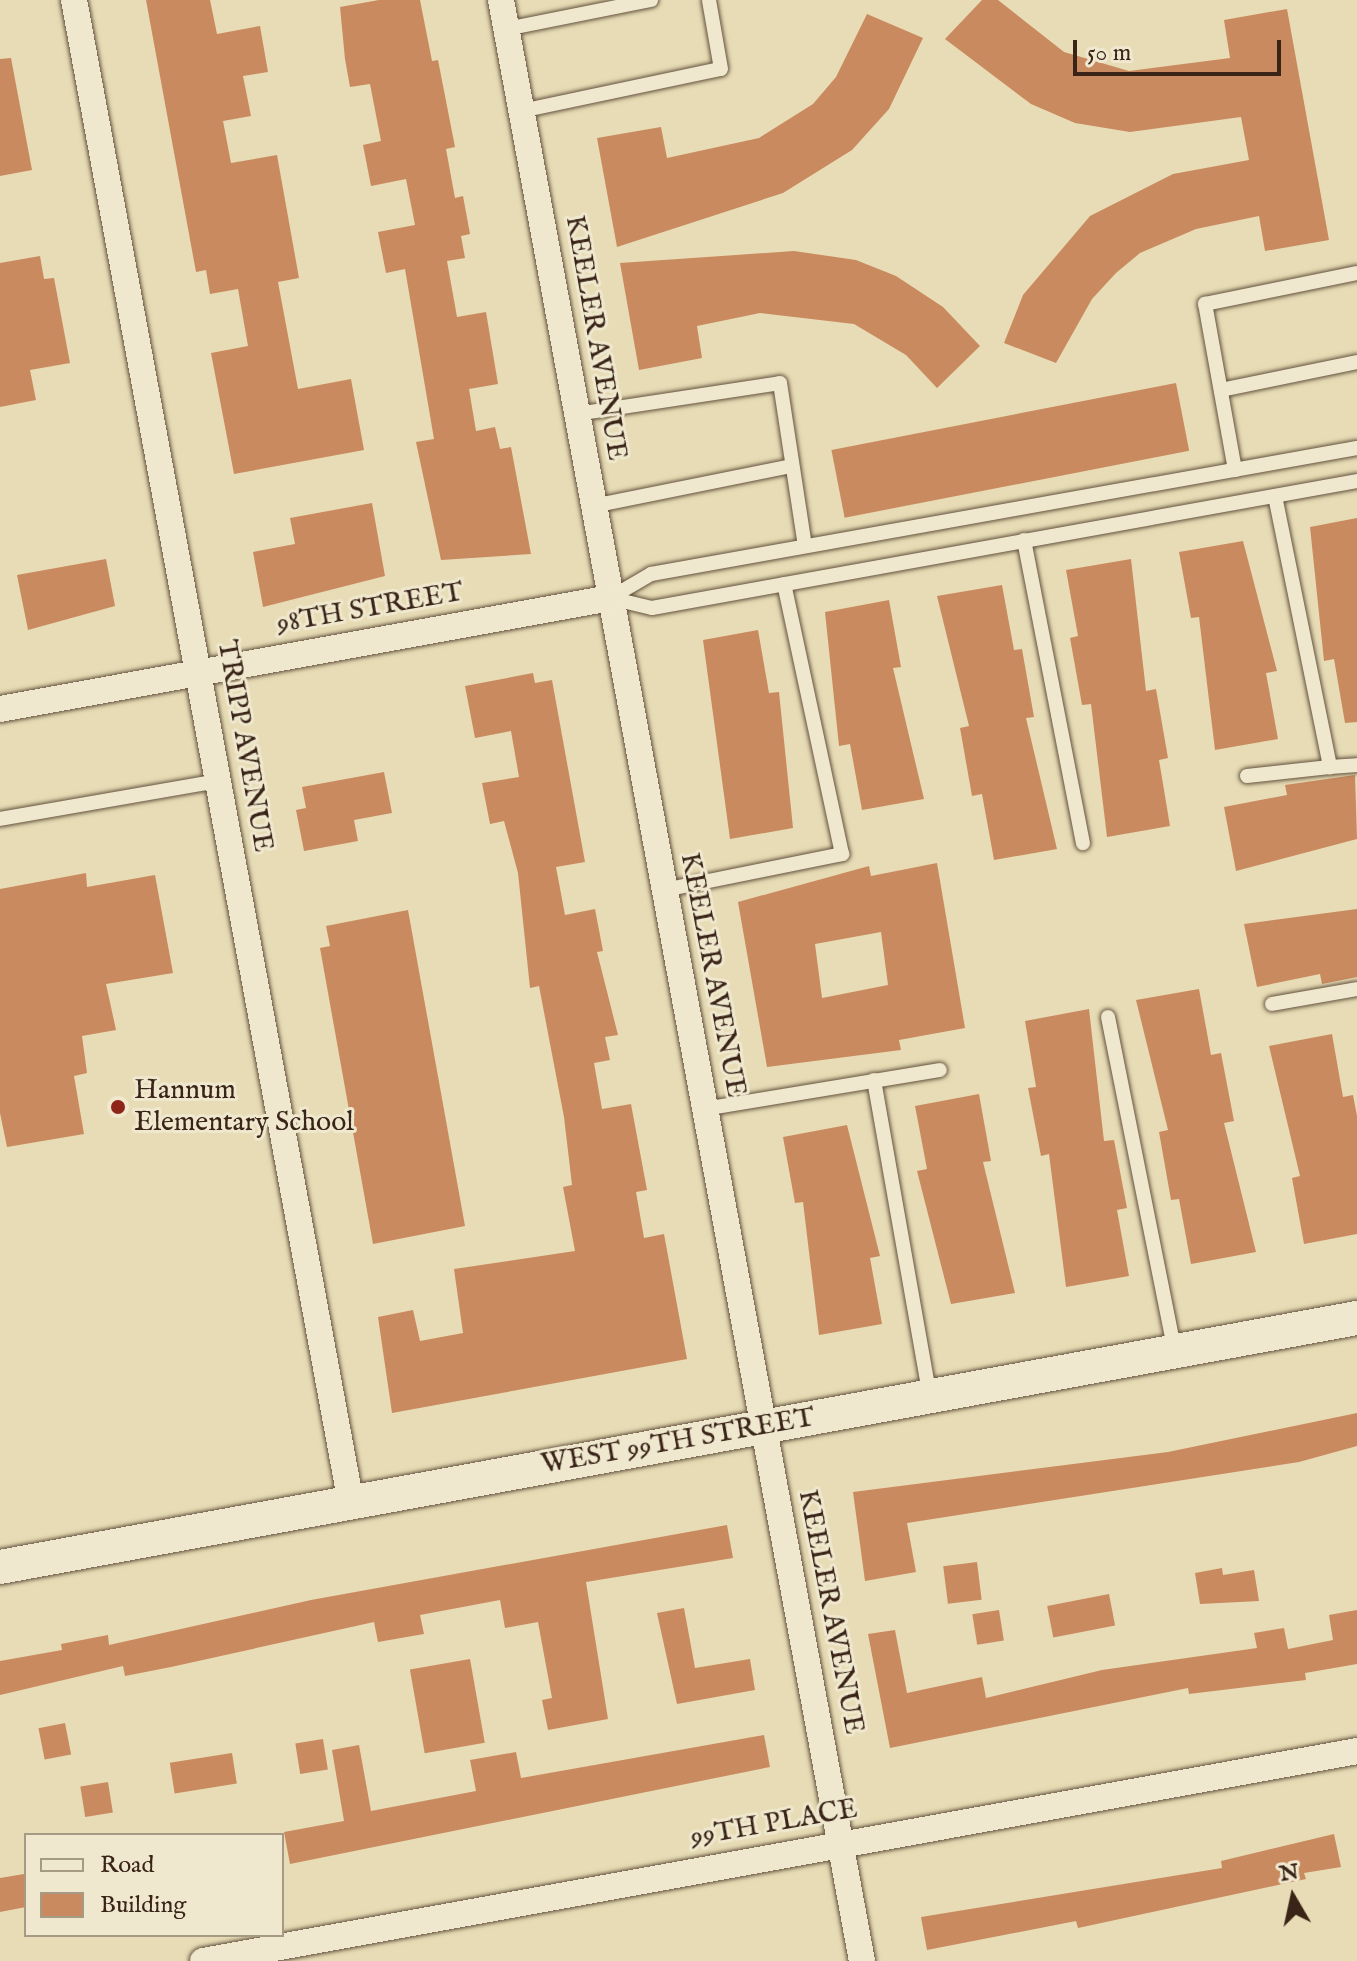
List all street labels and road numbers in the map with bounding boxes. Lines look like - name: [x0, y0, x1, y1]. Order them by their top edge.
- street label: KEELER AVENUE: [557, 213, 633, 463]
- street label: 98TH STREET: [274, 576, 466, 642]
- street label: TRIPP AVENUE: [209, 637, 279, 855]
- street label: KEELER AVENUE: [672, 850, 752, 1100]
- street label: WEST 99TH STREET: [539, 1401, 817, 1483]
- street label: KEELER AVENUE: [790, 1487, 870, 1737]
- street label: 99TH PLACE: [688, 1793, 860, 1855]

